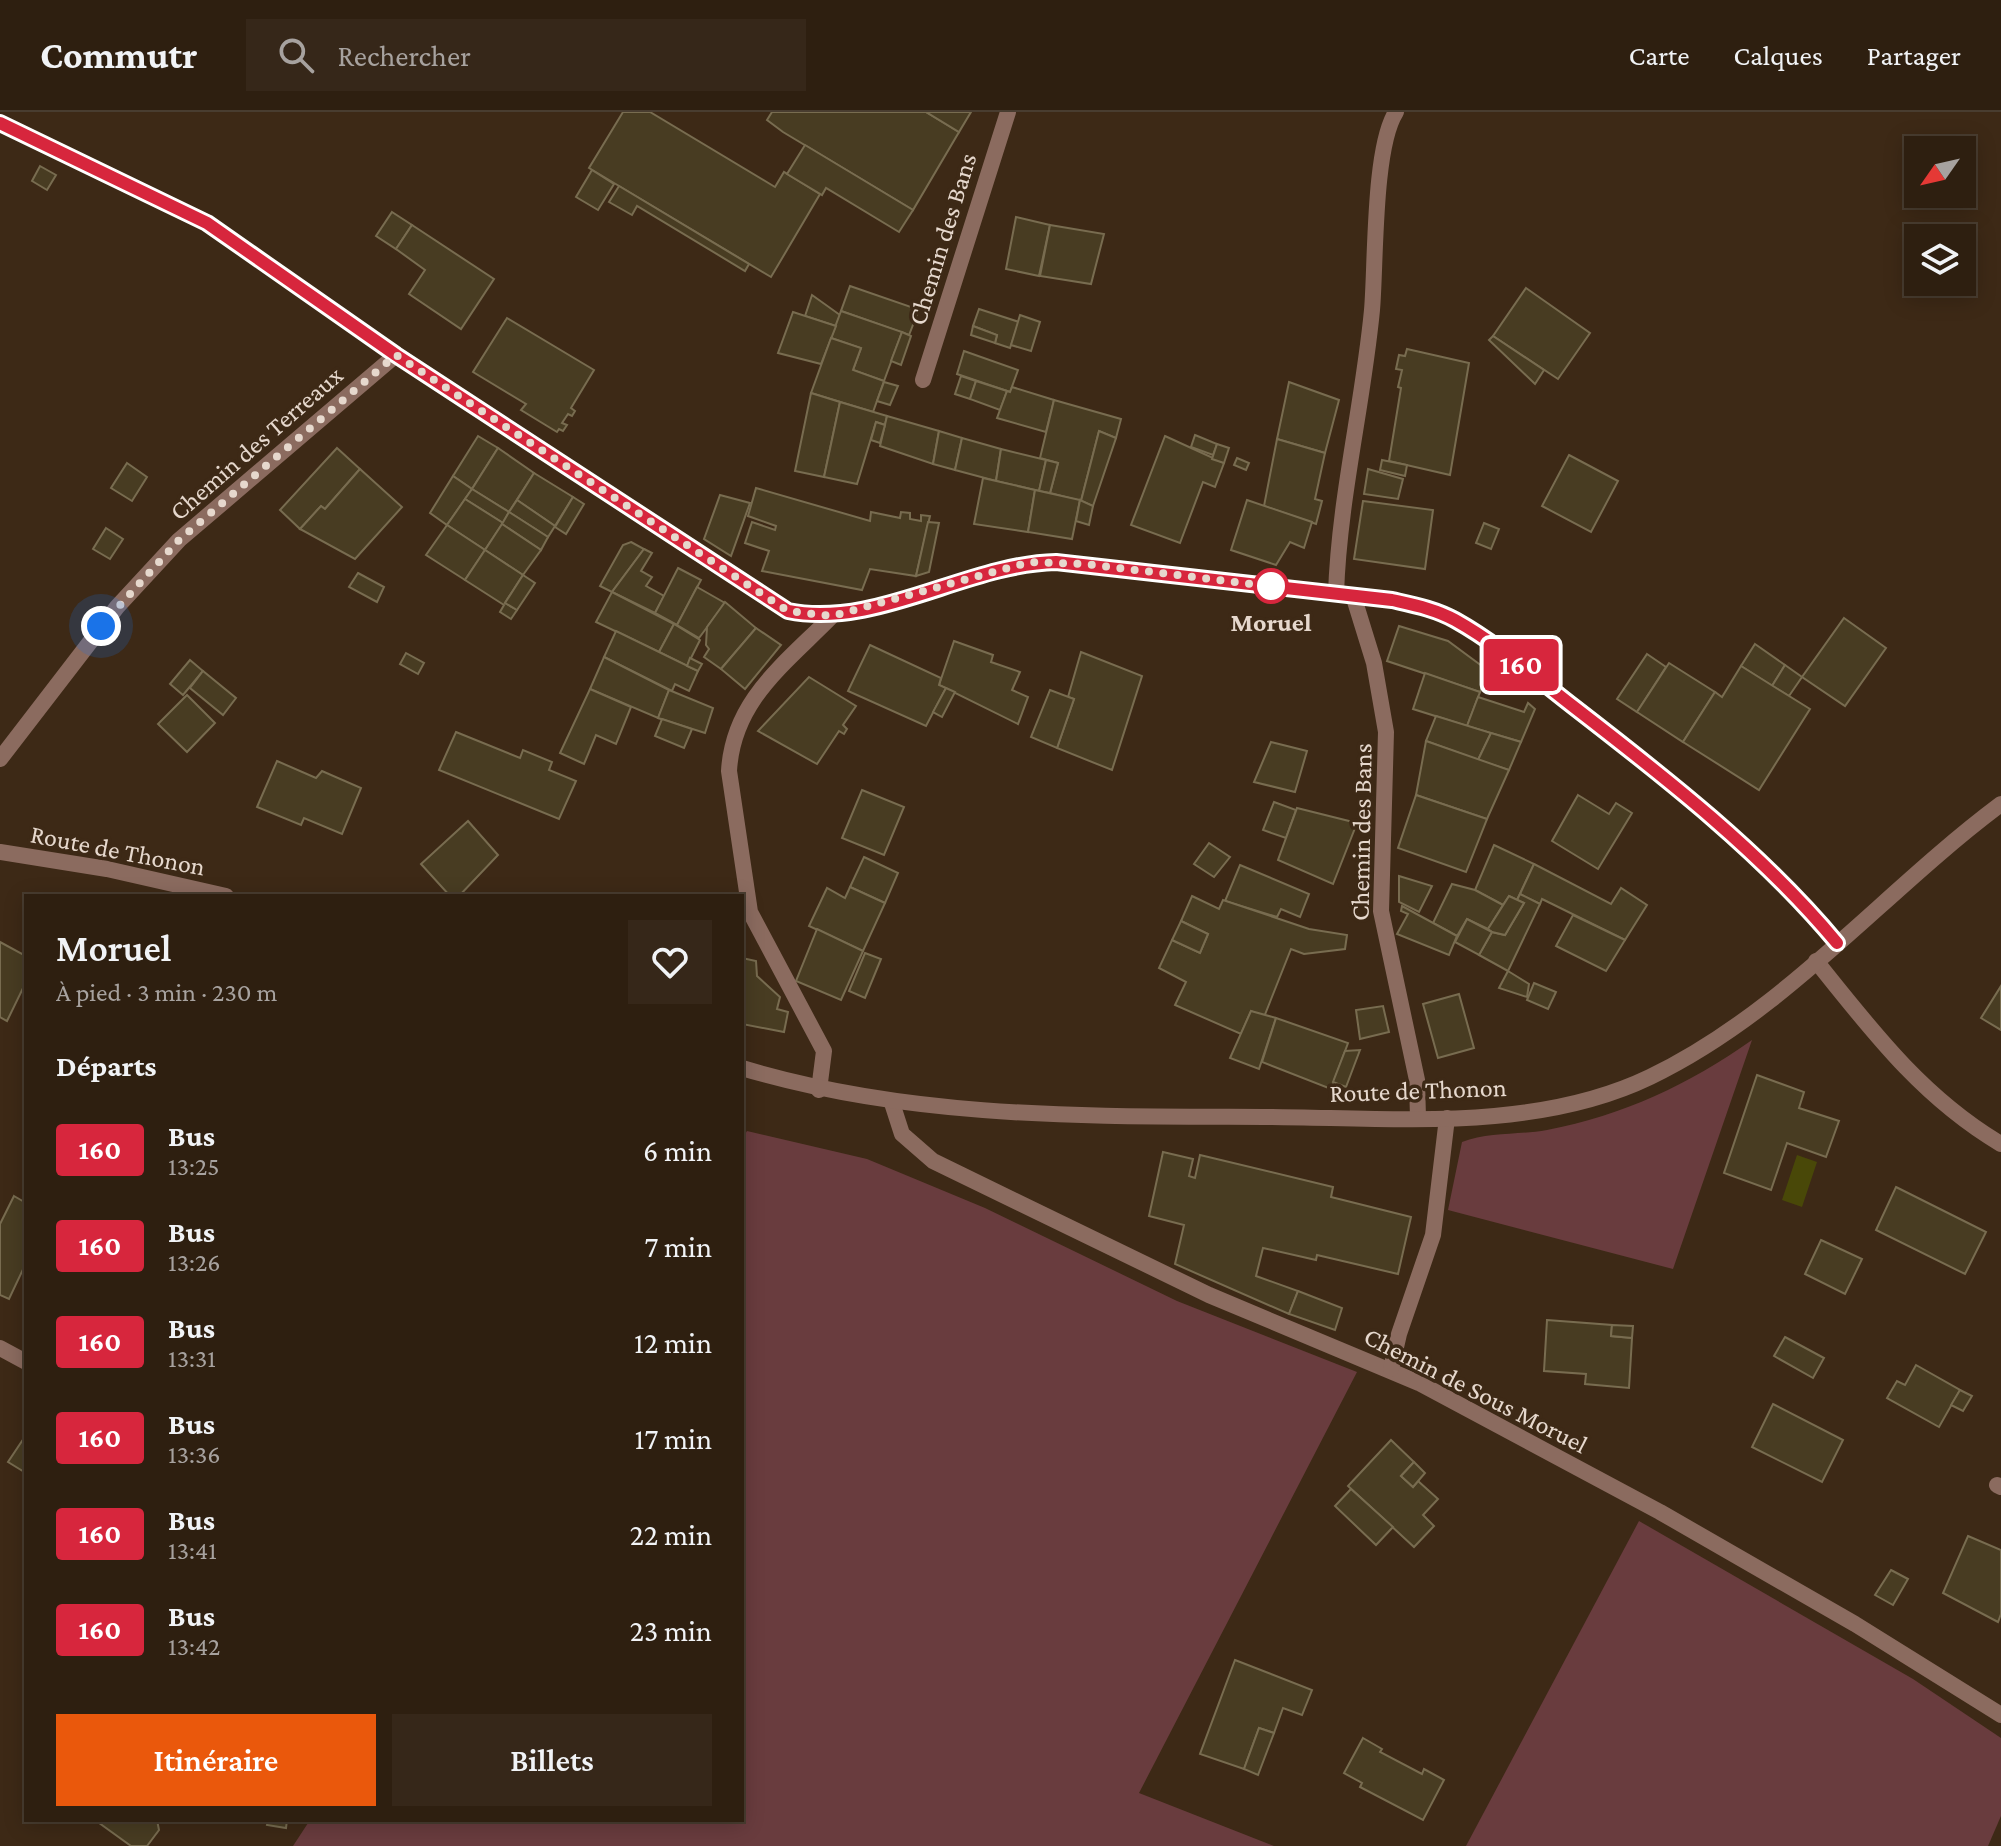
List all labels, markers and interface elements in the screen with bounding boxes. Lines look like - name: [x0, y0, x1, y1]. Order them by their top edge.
- search box: [246, 19, 806, 91]
- icon: search: [274, 33, 318, 77]
- text: Commutr: [40, 34, 198, 76]
- text: Rechercher: [338, 39, 471, 72]
- text: Carte: [1629, 40, 1690, 71]
- text: Calques: [1734, 40, 1823, 71]
- text: Partager: [1867, 40, 1961, 71]
- north arrow: [1904, 136, 1976, 208]
- map controls: [1904, 136, 1976, 296]
- street label: Chemin des Bans: [903, 150, 982, 328]
- button: layers: [1904, 224, 1976, 296]
- street label: Chemin des Terreaux: [164, 360, 349, 526]
- marker: Moruel: [1254, 569, 1288, 603]
- your location: [81, 606, 121, 646]
- place label: Moruel: [1231, 608, 1312, 637]
- line badge: 160: [1475, 639, 1567, 691]
- text: 160: [1500, 649, 1542, 680]
- street label: Chemin des Bans: [1345, 743, 1378, 921]
- street label: Route de Thonon: [28, 819, 208, 882]
- button: heart: [628, 920, 712, 1004]
- text: Moruel: [56, 927, 171, 969]
- text: À pied · 3 min · 230 m: [56, 978, 277, 1007]
- text: Départs: [56, 1049, 157, 1082]
- street label: Route de Thonon: [1329, 1073, 1507, 1108]
- text: Bus: [168, 1119, 215, 1152]
- text: 160: [79, 1134, 121, 1165]
- text: 6 min: [643, 1134, 712, 1167]
- text: 13:25: [168, 1152, 220, 1181]
- text: Bus: [168, 1215, 215, 1248]
- text: 160: [79, 1230, 121, 1261]
- text: 7 min: [644, 1230, 712, 1263]
- text: 13:26: [168, 1248, 221, 1277]
- text: Bus: [168, 1311, 215, 1344]
- street label: Chemin de Sous Moruel: [1359, 1321, 1593, 1459]
- text: 160: [79, 1326, 121, 1357]
- text: 12 min: [634, 1326, 712, 1359]
- text: 13:31: [168, 1344, 216, 1373]
- text: Bus: [168, 1407, 215, 1440]
- text: 160: [79, 1422, 121, 1453]
- text: 17 min: [635, 1422, 712, 1455]
- text: 13:36: [168, 1440, 220, 1469]
- text: Bus: [168, 1503, 215, 1536]
- text: 160: [79, 1518, 121, 1549]
- text: 22 min: [630, 1518, 712, 1551]
- text: 13:41: [168, 1536, 217, 1565]
- text: Bus: [168, 1599, 215, 1632]
- text: 160: [79, 1614, 121, 1645]
- text: 23 min: [630, 1614, 712, 1647]
- text: 13:42: [168, 1632, 220, 1661]
- button: Itinéraire: [56, 1714, 376, 1806]
- button: Billets: [392, 1714, 712, 1806]

